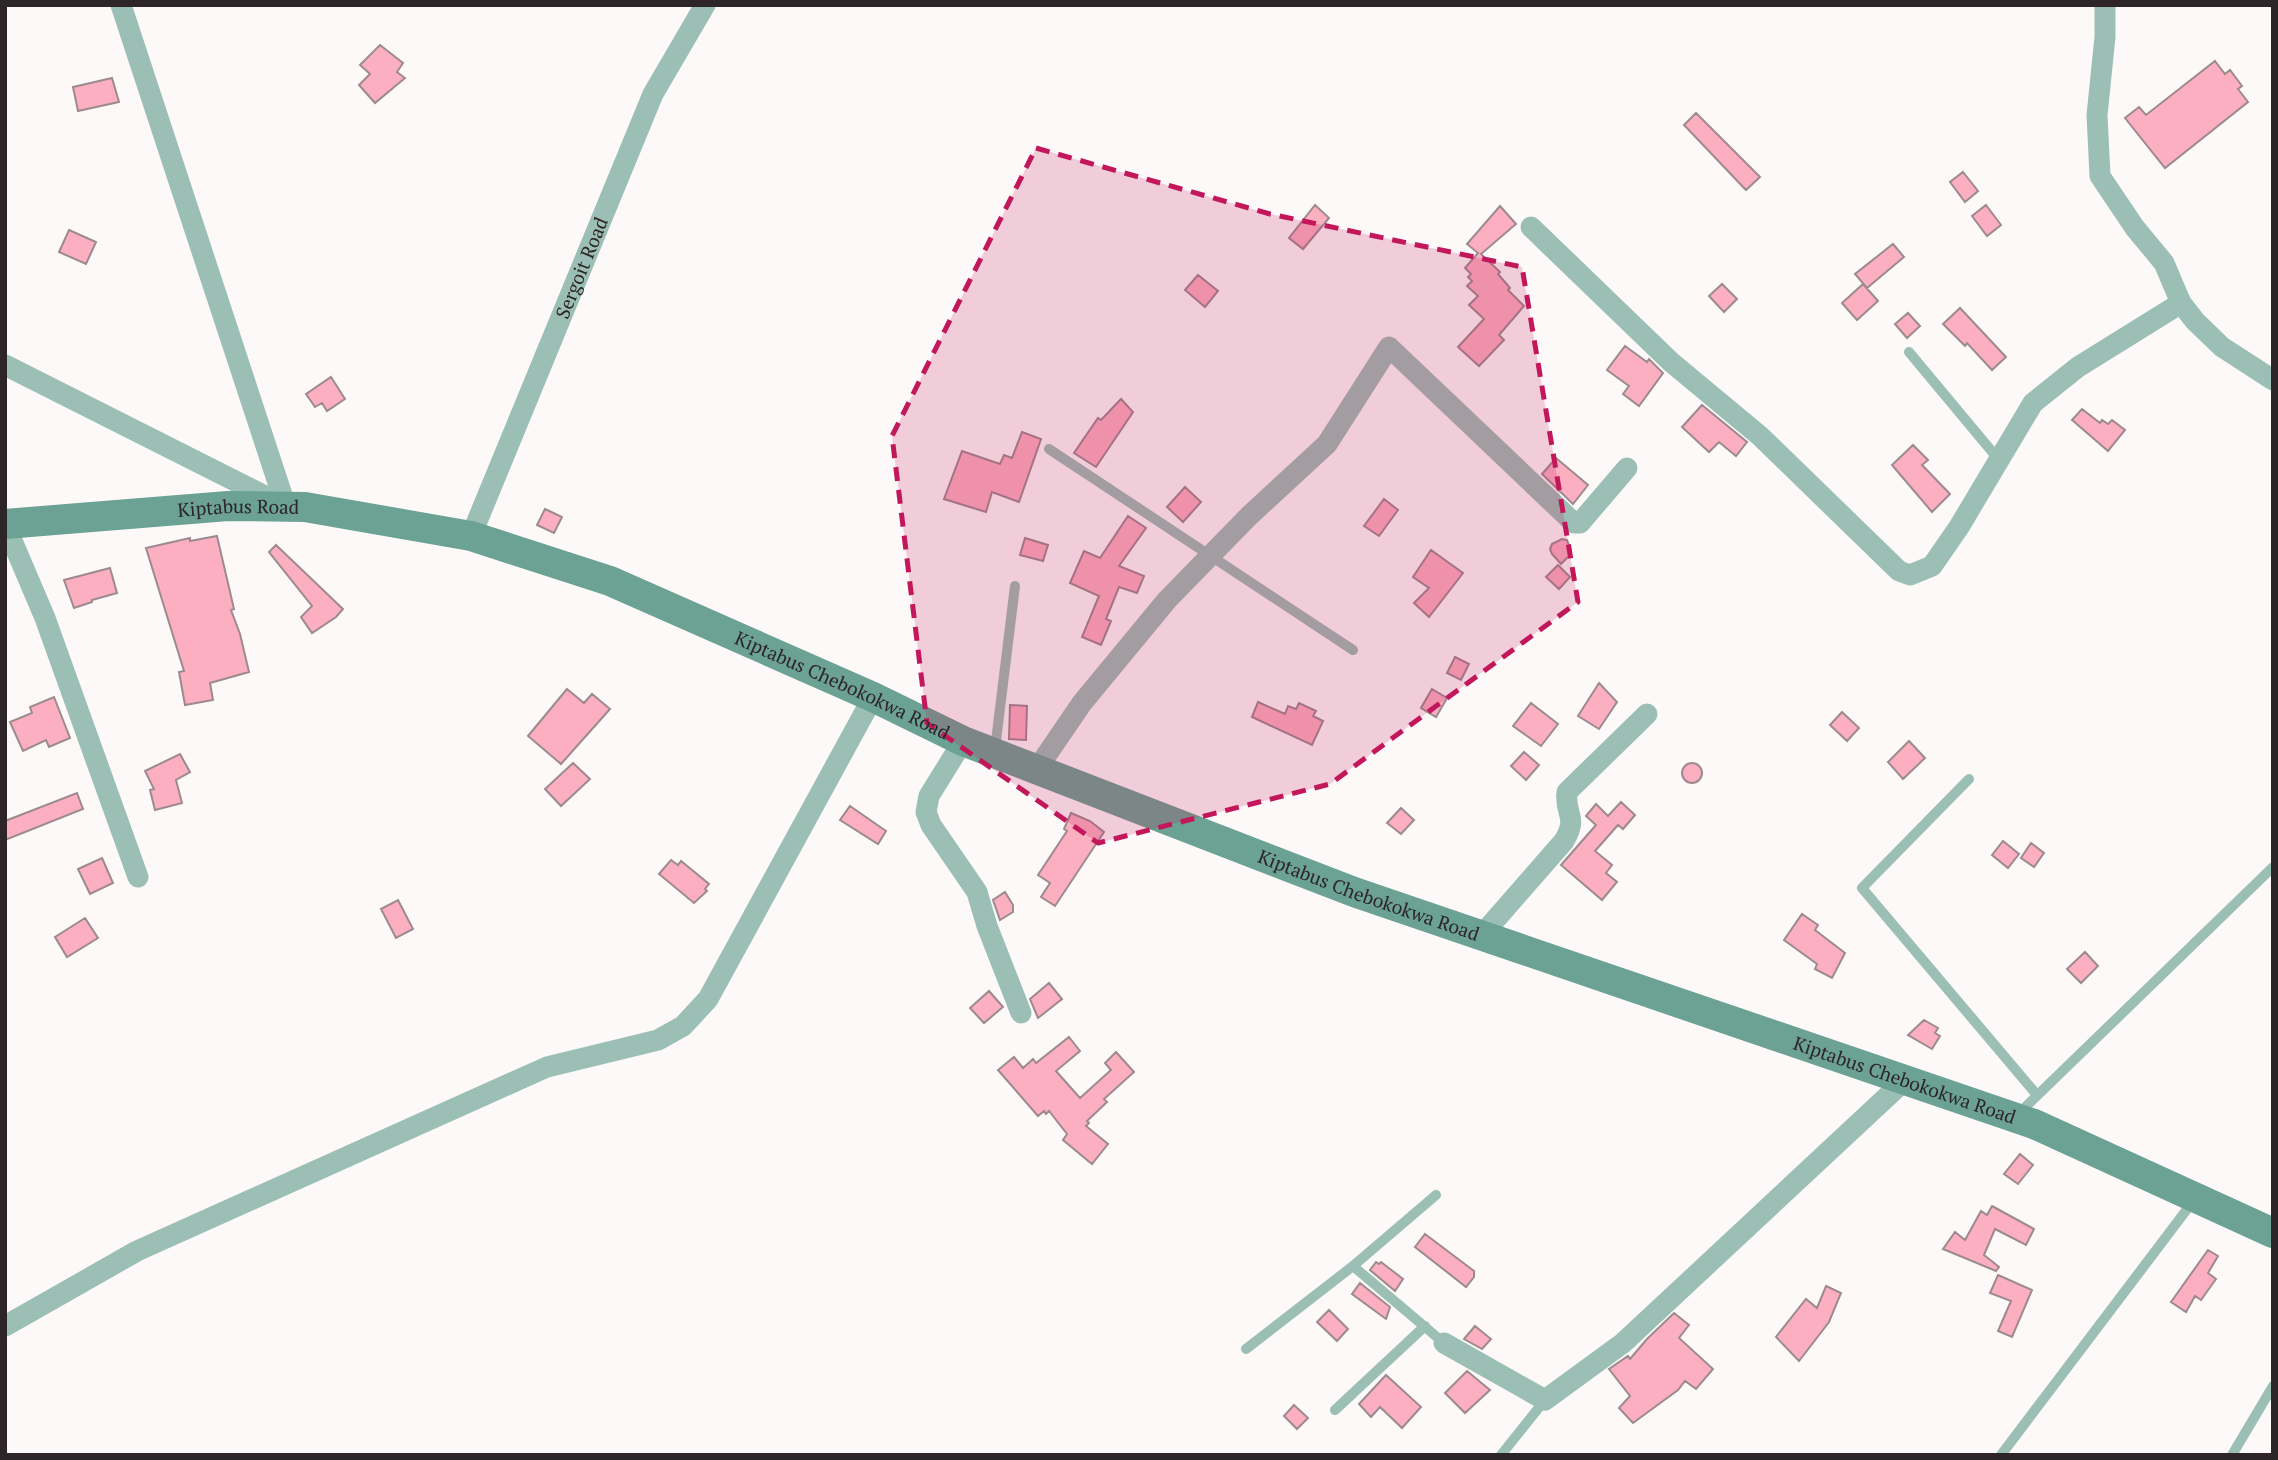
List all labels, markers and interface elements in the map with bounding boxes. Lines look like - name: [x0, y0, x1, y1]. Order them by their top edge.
- street label: Sergoit Road: [549, 213, 613, 322]
- street label: Kiptabus Road: [177, 493, 300, 522]
- street label: Kiptabus Chebokokwa Road: [731, 625, 955, 745]
- street label: Kiptabus Chebokokwa Road: [1255, 843, 1483, 946]
- street label: Kiptabus Chebokokwa Road: [1790, 1030, 2020, 1129]

